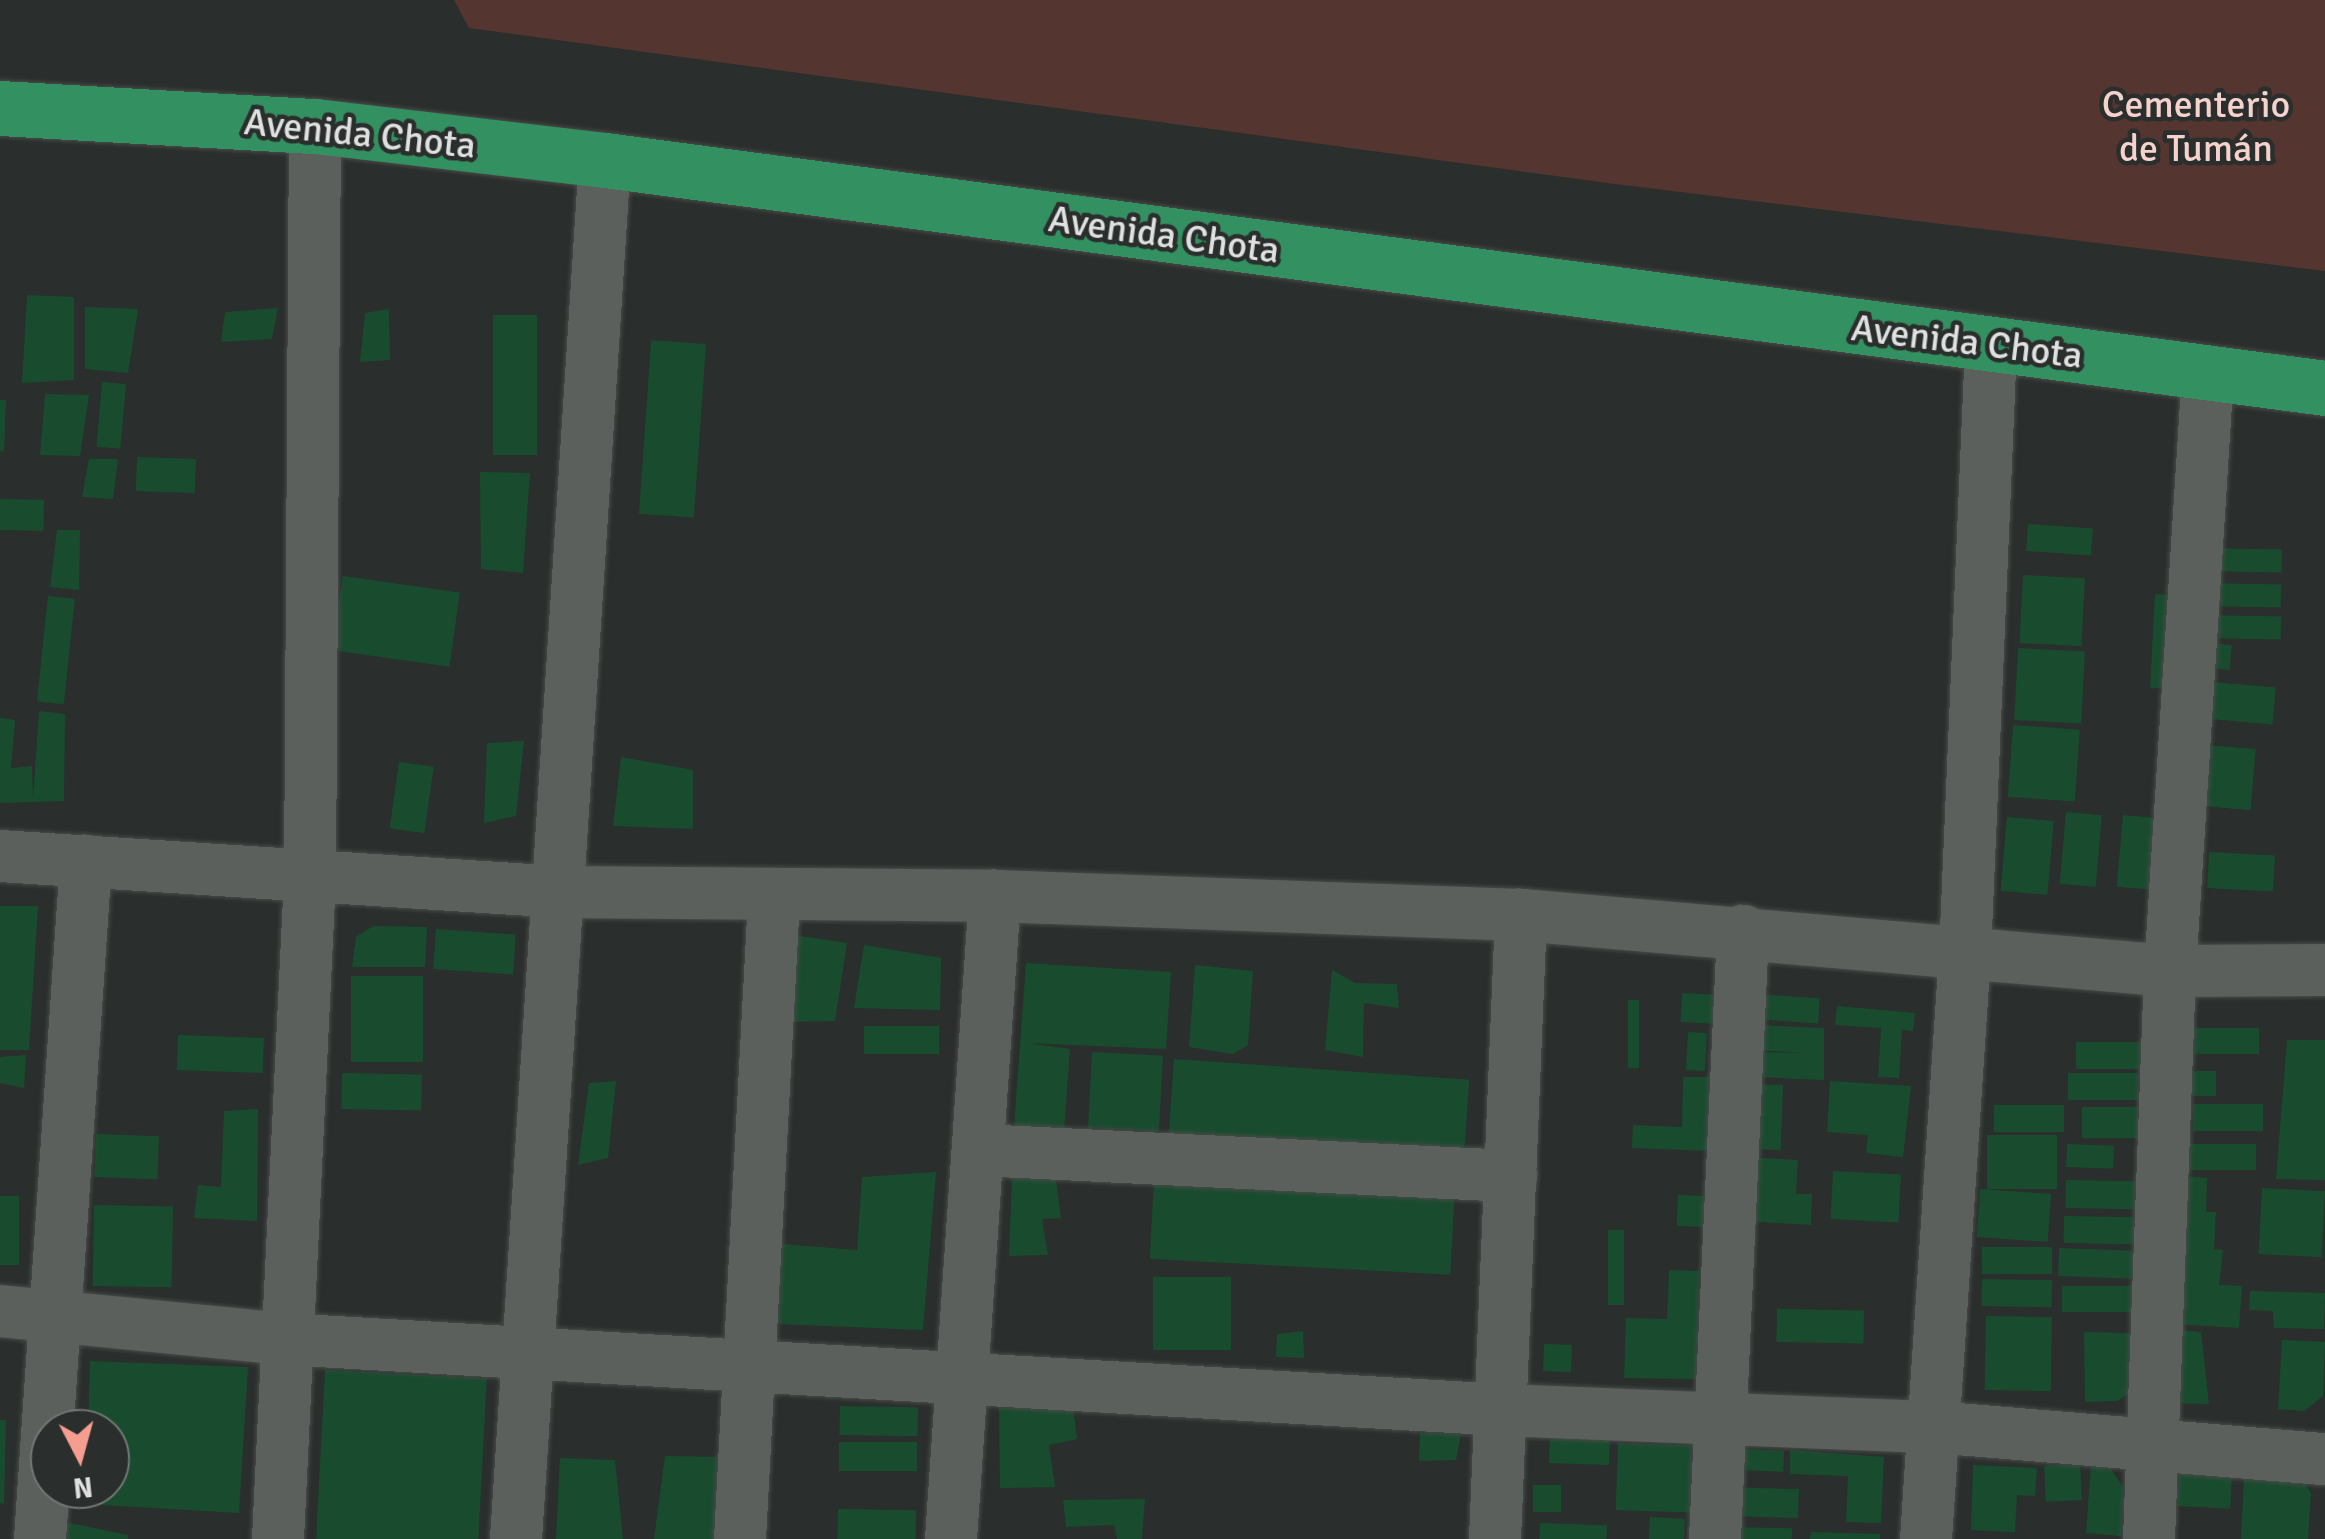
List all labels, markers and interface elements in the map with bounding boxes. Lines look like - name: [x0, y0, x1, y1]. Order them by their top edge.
- park label: Cementerio de Tumán: [2102, 82, 2290, 172]
- street label: Avenida Chota: [242, 99, 478, 169]
- street label: Avenida Chota: [1046, 196, 1282, 274]
- street label: Avenida Chota: [1849, 305, 2085, 379]
- north arrow: [30, 1409, 130, 1509]
- text: N: [71, 1469, 94, 1505]

